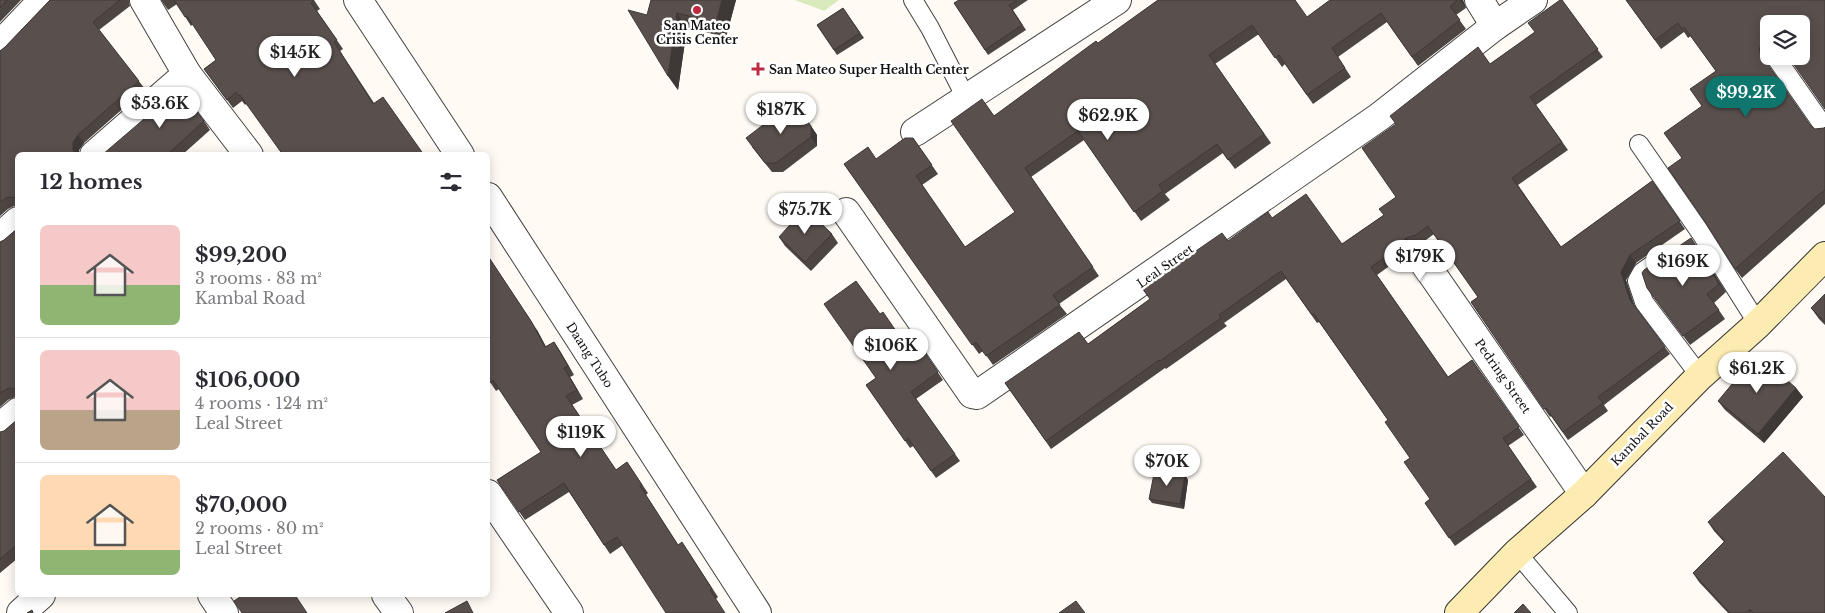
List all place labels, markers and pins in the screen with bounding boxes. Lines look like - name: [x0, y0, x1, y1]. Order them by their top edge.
- marker: San Mateo Crisis Center: [691, 4, 703, 16]
- place label: San Mateo Crisis Center: [656, 18, 738, 47]
- pin: $145K: [260, 36, 330, 78]
- marker: San Mateo Super Health Center: [751, 62, 765, 76]
- place label: San Mateo Super Health Center: [769, 62, 969, 77]
- pin: $99.2K: [1705, 76, 1787, 118]
- pin: $53.6K: [119, 86, 201, 129]
- pin: $187K: [746, 92, 816, 135]
- pin: $62.9K: [1067, 98, 1149, 141]
- pin: $75.7K: [764, 192, 846, 235]
- pin: $179K: [1385, 240, 1455, 282]
- pin: $169K: [1648, 244, 1718, 287]
- pin: $106K: [856, 328, 926, 371]
- pin: $61.2K: [1716, 352, 1798, 394]
- pin: $119K: [546, 416, 616, 458]
- pin: $70K: [1137, 444, 1197, 487]

